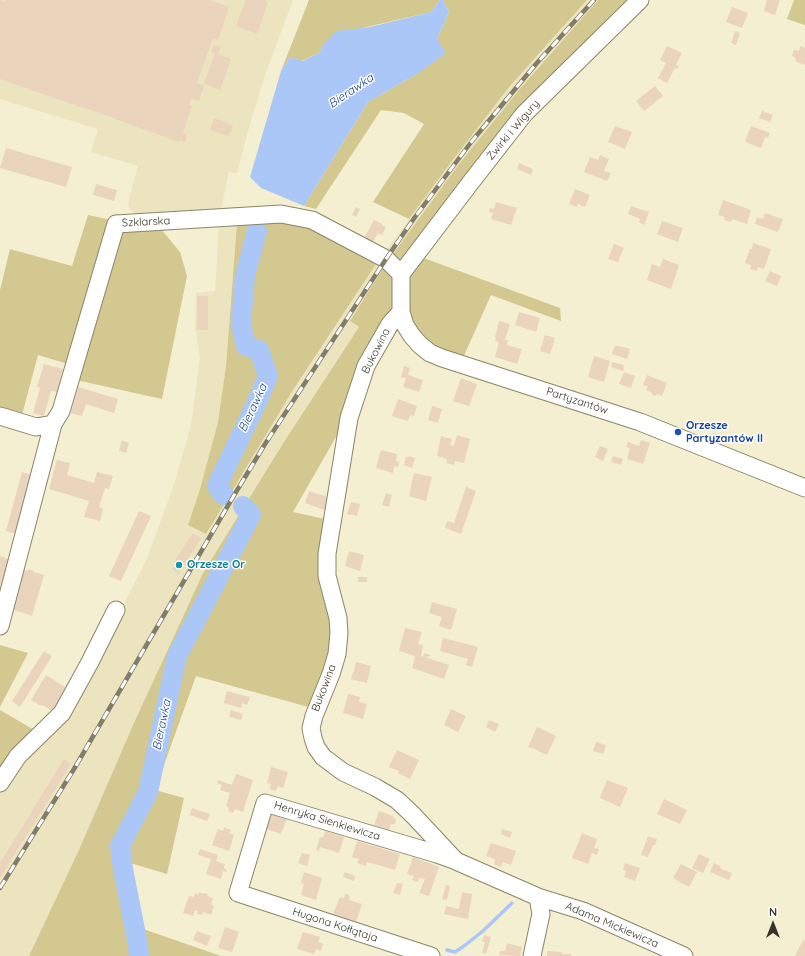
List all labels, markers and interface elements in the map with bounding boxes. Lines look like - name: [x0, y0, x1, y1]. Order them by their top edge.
- water label: Bierawka: [326, 71, 376, 111]
- street label: Żwirki i Wigury: [484, 97, 542, 163]
- street label: Szklarska: [121, 214, 171, 230]
- street label: Bukowina: [359, 326, 393, 376]
- water label: Bierawka: [236, 382, 270, 434]
- street label: Partyzantów: [544, 385, 610, 417]
- place label: Orzesze Partyzantów II: [686, 419, 763, 445]
- marker: Orzesze Partyzantów II: [673, 427, 683, 437]
- place label: Orzesze Or: [187, 558, 245, 572]
- marker: Orzesze Or: [174, 560, 184, 570]
- street label: Bukowina: [309, 663, 339, 713]
- water label: Bierawka: [150, 698, 174, 752]
- street label: Henryka Sienkiewicza: [272, 799, 382, 843]
- street label: Adama Mickiewicza: [563, 899, 661, 951]
- north arrow: [753, 904, 793, 944]
- street label: Hugona Kołłątaja: [291, 905, 379, 945]
- text: N: [769, 905, 777, 919]

